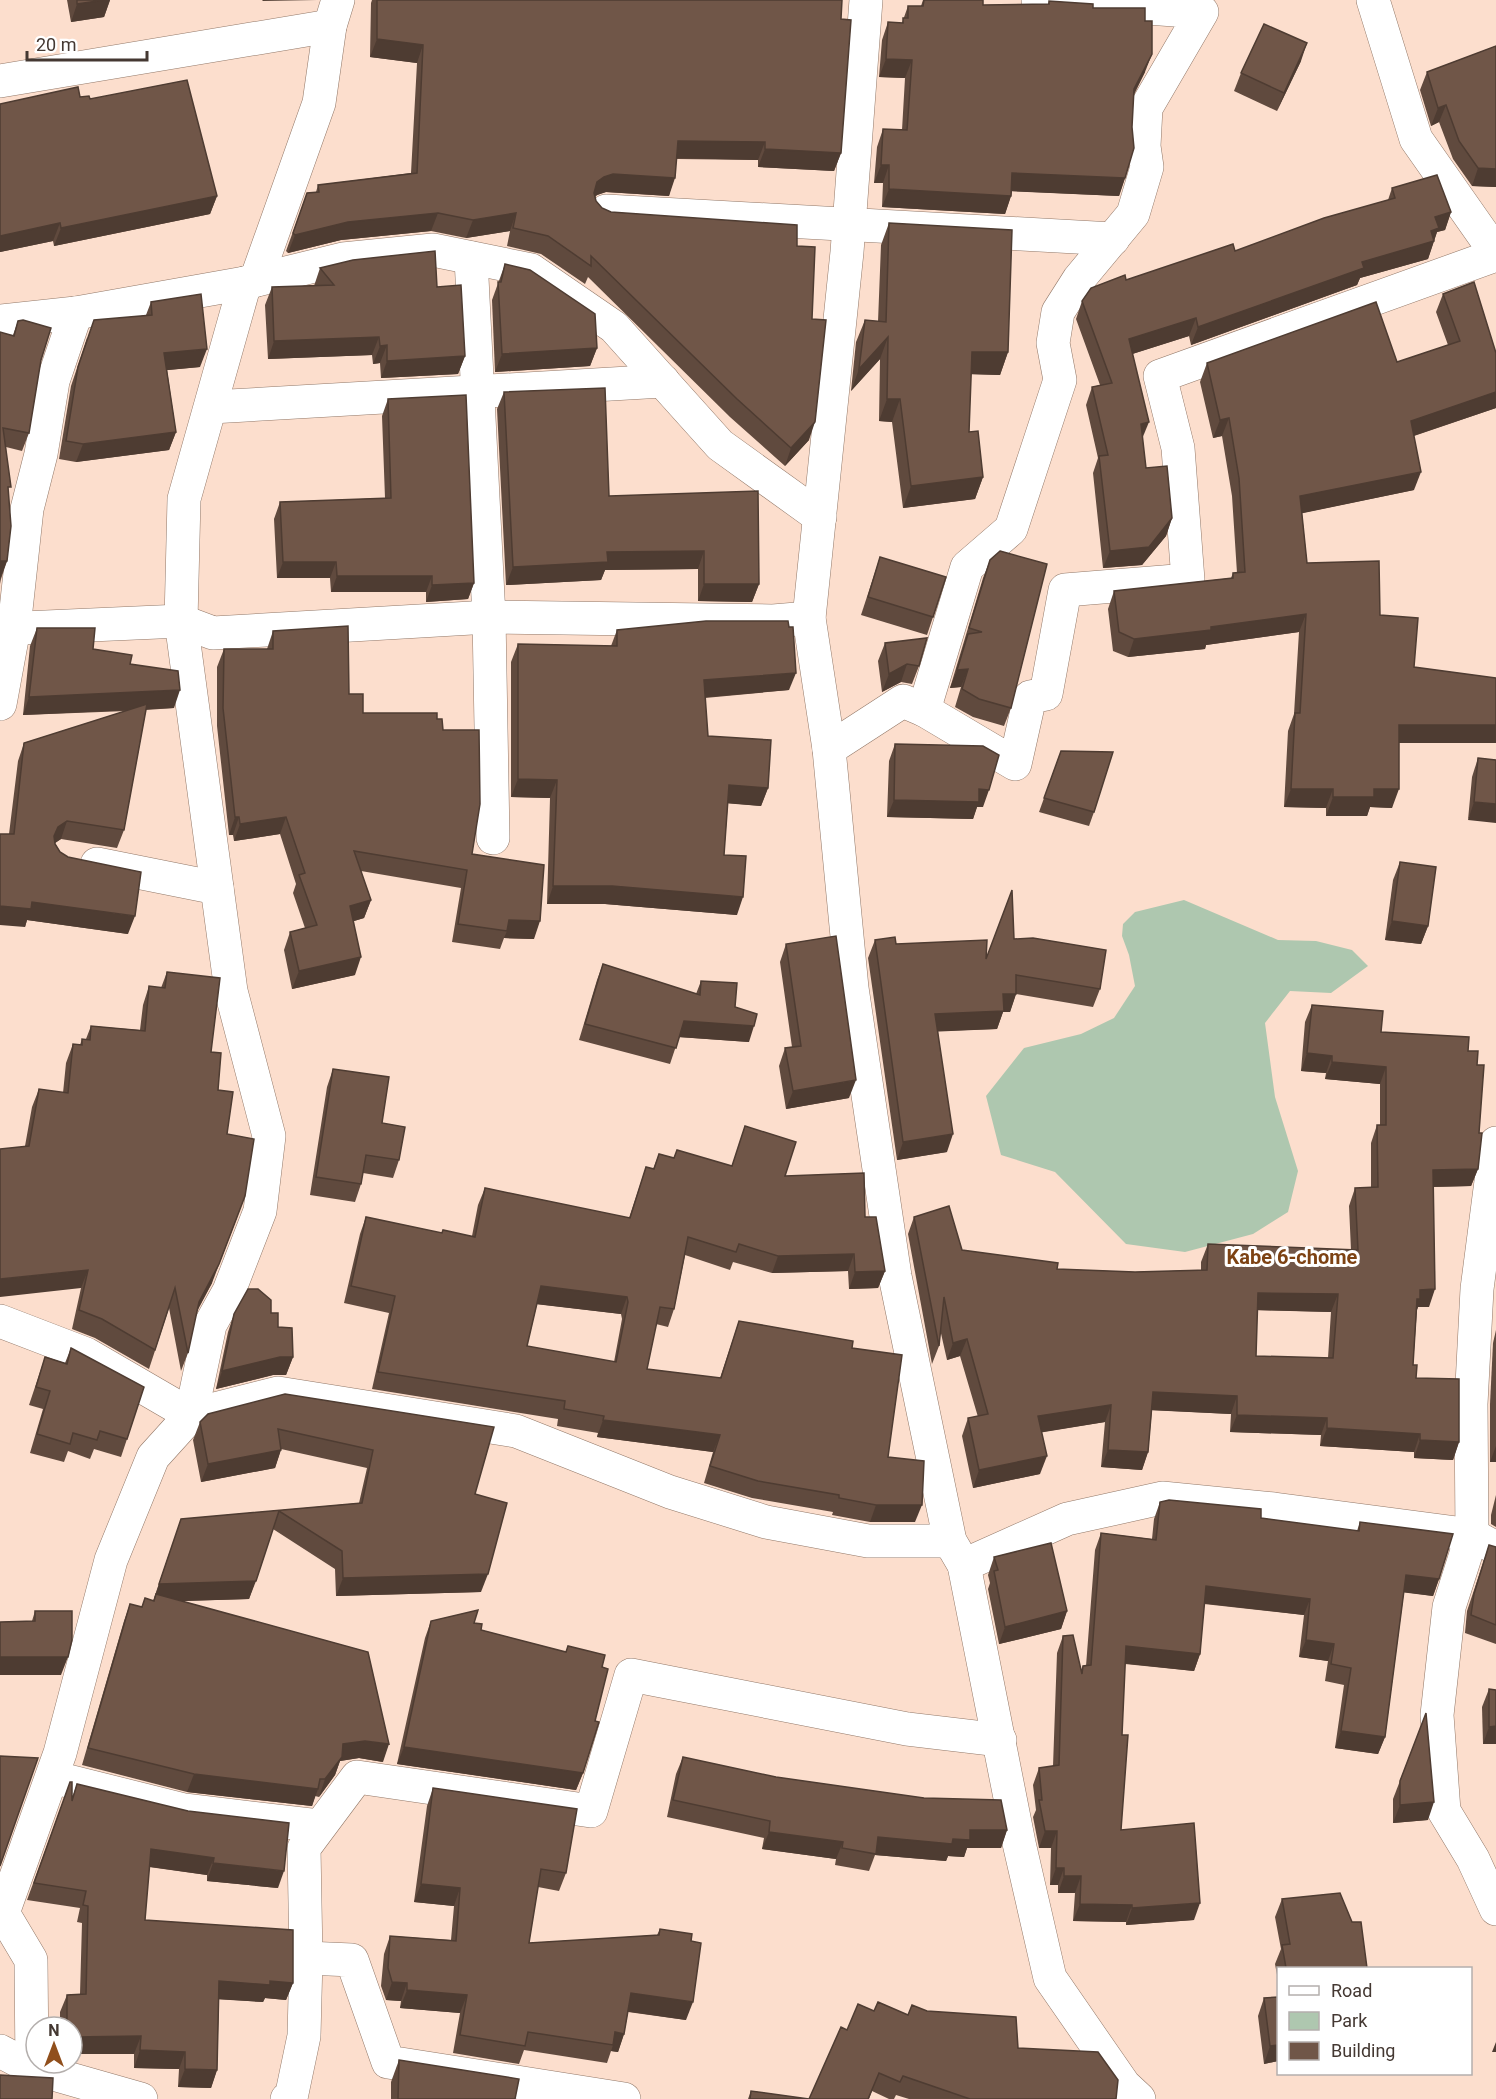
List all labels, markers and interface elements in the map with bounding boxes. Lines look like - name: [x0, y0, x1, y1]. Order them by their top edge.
- scale bar: [27, 24, 147, 62]
- text: 20 m: [36, 34, 76, 55]
- district label: Kabe 6-chome: [1227, 1245, 1358, 1269]
- legend: [1277, 1967, 1472, 2075]
- text: Road: [1331, 1980, 1372, 2001]
- text: Park: [1331, 2010, 1368, 2031]
- north arrow: [24, 2015, 84, 2075]
- text: N: [48, 2021, 60, 2040]
- text: Building: [1331, 2040, 1395, 2061]

